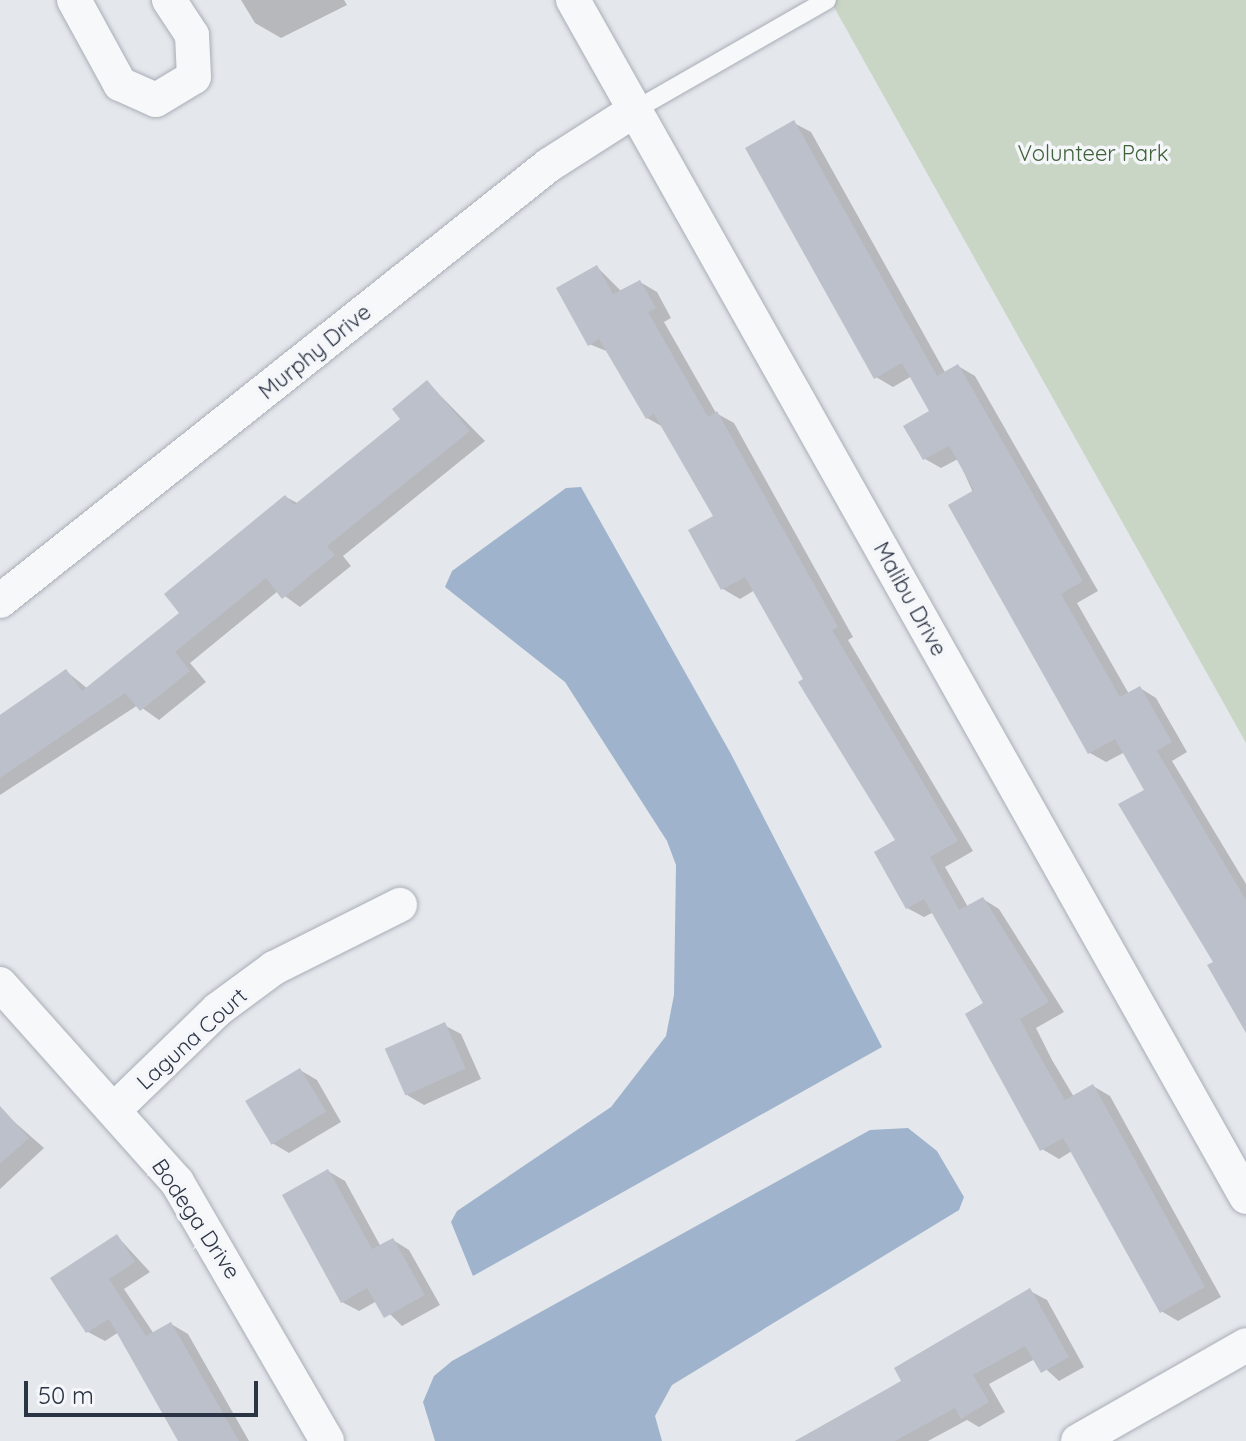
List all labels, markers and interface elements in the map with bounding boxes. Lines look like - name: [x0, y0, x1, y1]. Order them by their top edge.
- park label: Volunteer Park: [1018, 141, 1168, 167]
- street label: Murphy Drive: [254, 299, 376, 405]
- street label: Malibu Drive: [868, 537, 952, 661]
- street label: Laguna Court: [131, 983, 253, 1095]
- street label: Bodega Drive: [146, 1154, 246, 1284]
- scale bar: [28, 1365, 262, 1415]
- text: 50 m: [38, 1380, 94, 1410]

